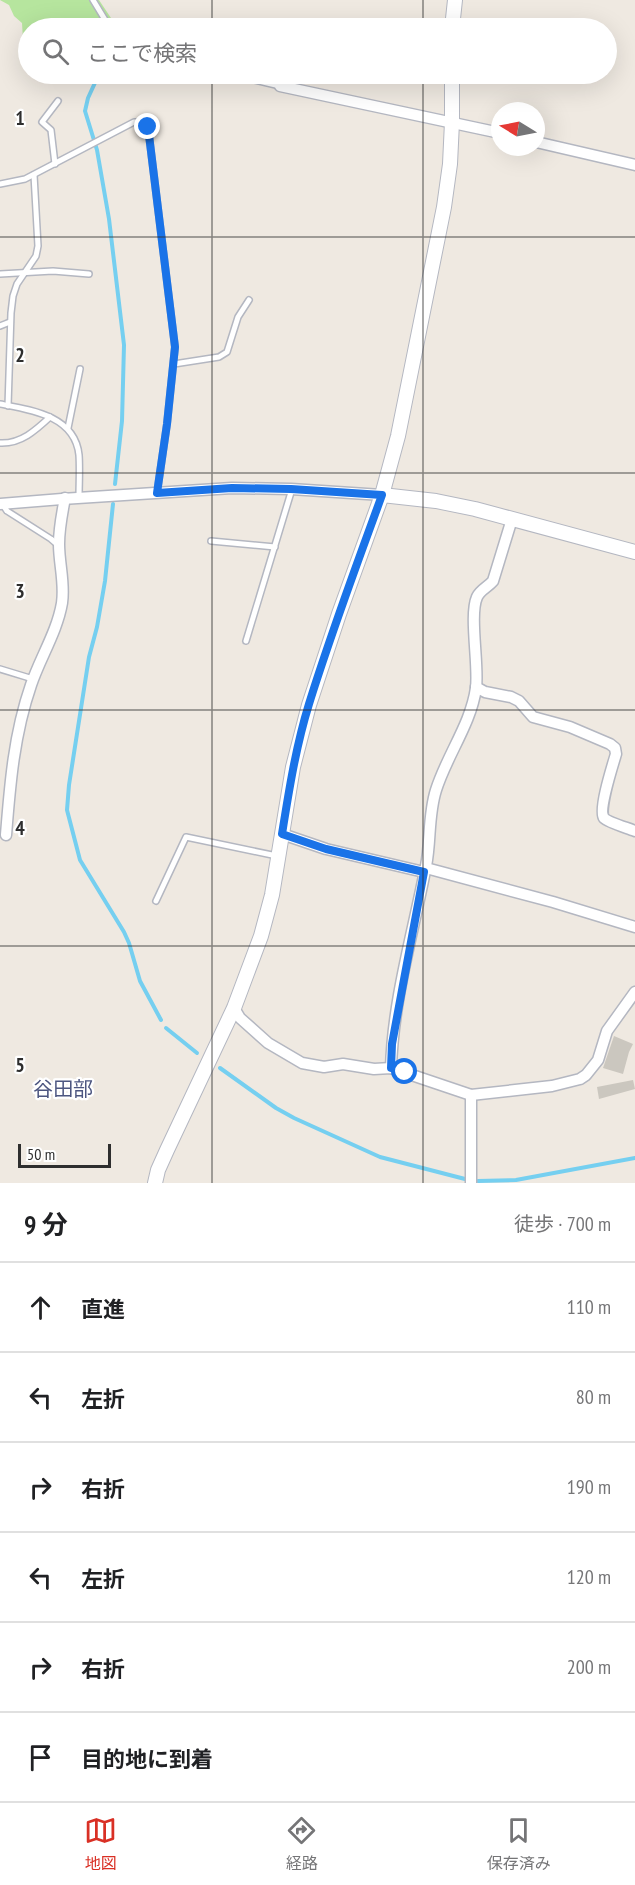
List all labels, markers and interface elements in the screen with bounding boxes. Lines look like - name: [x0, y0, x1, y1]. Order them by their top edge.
- search box: [18, 18, 617, 84]
- icon: search: [39, 35, 72, 68]
- text: ここで検索: [87, 39, 197, 67]
- north arrow: [491, 102, 545, 156]
- text: 1: [15, 105, 25, 131]
- route end: [134, 113, 160, 139]
- text: 2: [15, 342, 25, 368]
- text: 3: [15, 578, 25, 604]
- text: 4: [15, 815, 25, 841]
- text: 5: [15, 1052, 25, 1078]
- route start: [391, 1058, 417, 1084]
- district label: 谷田部: [33, 1076, 93, 1102]
- scale bar: [18, 1141, 111, 1168]
- text: 50 m: [27, 1144, 55, 1164]
- text: 9 分: [24, 1208, 68, 1241]
- text: 徒歩 · 700 m: [514, 1211, 611, 1237]
- icon: ahead: [24, 1291, 57, 1324]
- text: 110 m: [567, 1294, 611, 1320]
- text: 直進: [81, 1295, 125, 1323]
- icon: left: [24, 1381, 57, 1414]
- text: 80 m: [576, 1384, 611, 1410]
- text: 左折: [81, 1385, 125, 1413]
- icon: right: [24, 1471, 57, 1504]
- text: 190 m: [567, 1474, 611, 1500]
- text: 右折: [81, 1475, 125, 1503]
- icon: left: [24, 1561, 57, 1594]
- text: 120 m: [567, 1564, 611, 1590]
- text: 左折: [81, 1565, 125, 1593]
- icon: right: [24, 1651, 57, 1684]
- text: 200 m: [567, 1654, 611, 1680]
- text: 右折: [81, 1655, 125, 1683]
- icon: arrive: [24, 1741, 57, 1774]
- text: 目的地に到着: [81, 1745, 213, 1773]
- tab: 地図: [84, 1814, 117, 1874]
- tab: 経路: [285, 1814, 318, 1874]
- tab: 保存済み: [487, 1814, 551, 1874]

